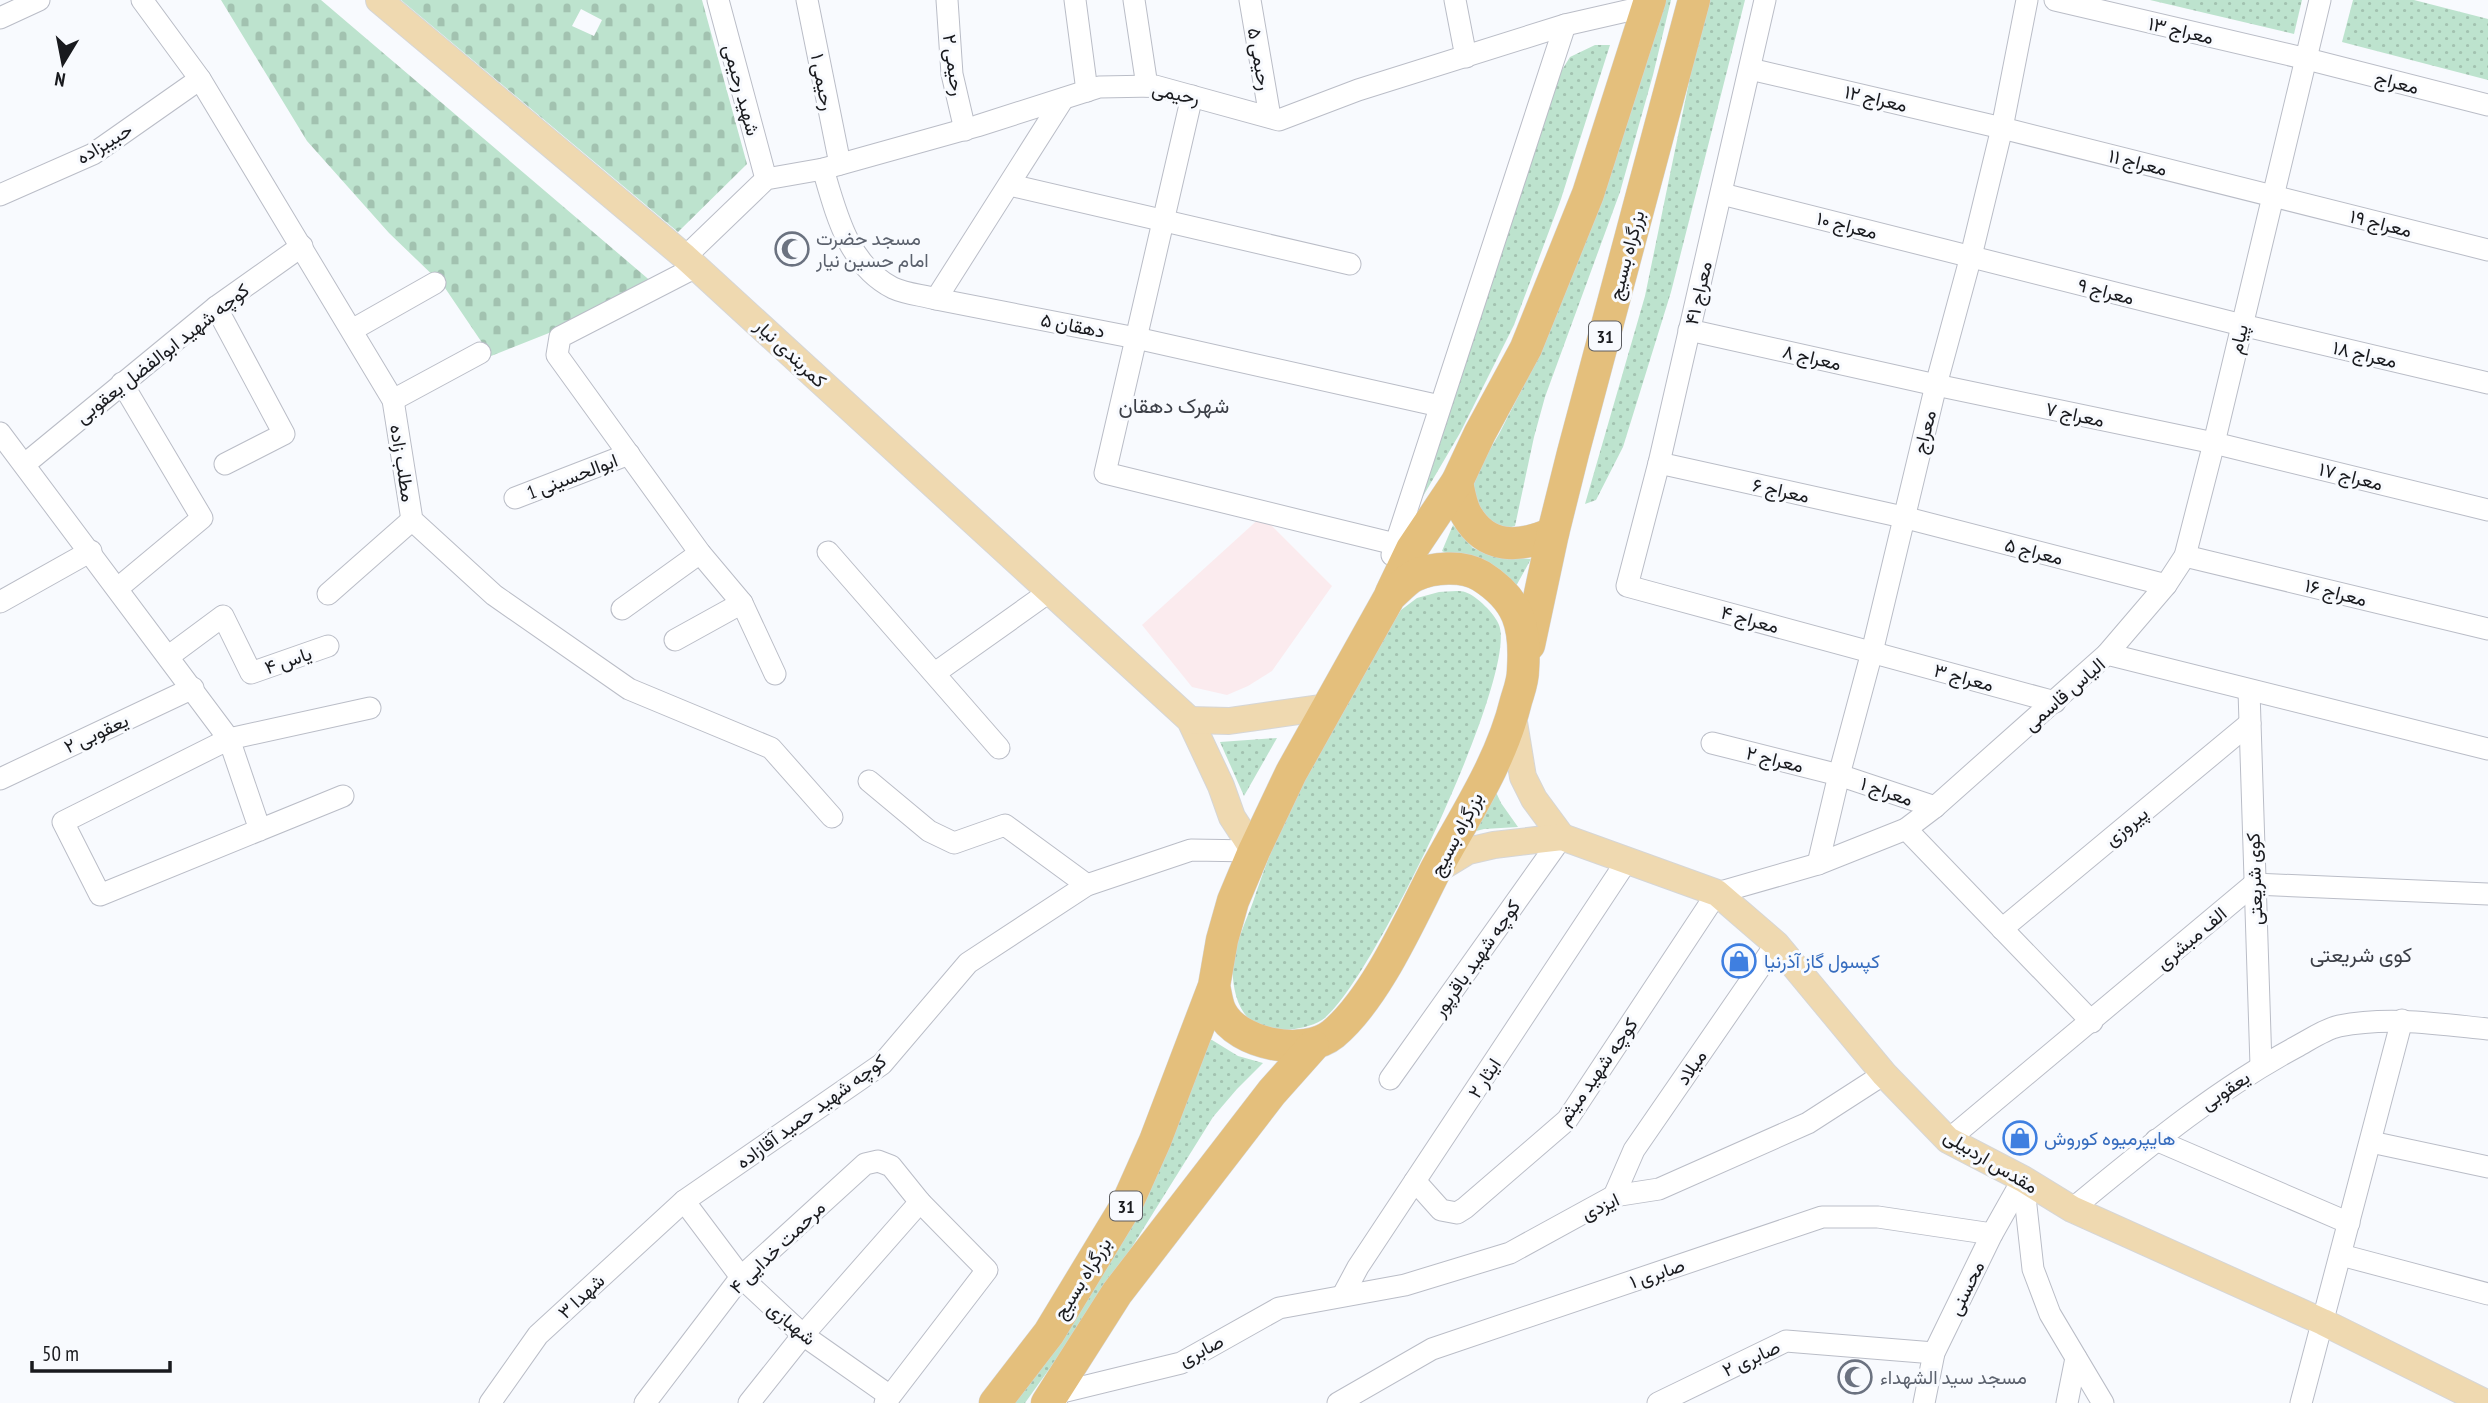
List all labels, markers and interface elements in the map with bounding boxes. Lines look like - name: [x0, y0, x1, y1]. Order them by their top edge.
- street label: معراج ۱۳: [2146, 11, 2216, 50]
- street label: رحیمی ۵: [1243, 26, 1277, 92]
- north arrow: [28, 28, 98, 98]
- street label: رحیمی ۲: [938, 33, 970, 97]
- street label: شهید رحیمی: [718, 42, 766, 138]
- street label: رحیمی ۱: [806, 51, 840, 113]
- street label: معراج: [2372, 65, 2421, 100]
- text: N: [53, 67, 67, 92]
- street label: رحیمی: [1150, 76, 1202, 110]
- street label: معراج ۱۲: [1842, 79, 1910, 118]
- street label: حبیبزاده: [72, 117, 136, 169]
- street label: معراج ۱۱: [2106, 143, 2170, 182]
- street label: معراج ۱۹: [2347, 204, 2414, 243]
- street label: معراج ۱۰: [1814, 206, 1880, 245]
- street label: بزرگراه بسیج: [1603, 208, 1651, 303]
- place label: مسجد حضرت امام حسین نیار: [815, 226, 929, 273]
- mosque icon: مسجد حضرت امام حسین نیار: [773, 230, 811, 268]
- street label: معراج ۴۱: [1679, 259, 1718, 327]
- street label: معراج ۹: [2075, 272, 2137, 311]
- street label: کوچه شهید ابوالفضل یعقوبی: [70, 278, 255, 430]
- street label: دهقان ۵: [1039, 307, 1107, 343]
- street label: کمربندی نیار: [749, 313, 832, 392]
- road number: 31: [1589, 322, 1621, 350]
- street label: پیام: [2223, 322, 2255, 357]
- street label: معراج ۱۸: [2330, 335, 2399, 374]
- street label: معراج ۸: [1780, 339, 1844, 376]
- district label: شهرک دهقان: [1119, 392, 1229, 419]
- street label: معراج ۷: [2043, 396, 2107, 433]
- street label: معراج: [1907, 408, 1942, 457]
- street label: مطلب زاده: [385, 422, 421, 504]
- street label: ابوالحسینی 1: [523, 448, 621, 504]
- street label: معراج ۱۷: [2316, 457, 2385, 496]
- street label: معراج ۶: [1750, 472, 1812, 509]
- street label: معراج ۵: [2002, 532, 2066, 571]
- street label: معراج ۱۶: [2302, 573, 2369, 612]
- street label: معراج ۴: [1718, 600, 1782, 639]
- street label: یاس ۴: [261, 641, 315, 679]
- street label: الیاس قاسمی: [2018, 652, 2110, 736]
- street label: معراج ۳: [1931, 658, 1996, 697]
- street label: یعقوبی ۲: [60, 708, 132, 758]
- street label: معراج ۲: [1744, 740, 1806, 779]
- street label: معراج ۱: [1857, 771, 1916, 812]
- street label: بزرگراه بسیج: [1424, 788, 1490, 881]
- street label: پیروزی: [2099, 801, 2154, 853]
- street label: کوی شریعتی: [2240, 832, 2268, 926]
- street label: کوچه شهید باقرپور: [1426, 895, 1527, 1023]
- street label: الف مبشری: [2151, 901, 2231, 975]
- district label: کوی شریعتی: [2310, 941, 2412, 968]
- shop icon: کپسول گاز آذرنیا: [1720, 942, 1758, 980]
- place label: کپسول گاز آذرنیا: [1764, 949, 1880, 975]
- street label: کوچه شهید میثم: [1551, 1013, 1644, 1130]
- street label: میلاد: [1670, 1045, 1712, 1089]
- street label: کوچه شهید حمید آقازاده: [731, 1048, 892, 1175]
- street label: ایثار ۲: [1462, 1053, 1506, 1103]
- street label: یعقوبی: [2196, 1065, 2254, 1115]
- shop icon: هایپرمیوه کوروش: [2001, 1119, 2039, 1157]
- street label: مقدس اردبیلی: [1940, 1124, 2042, 1198]
- place label: هایپرمیوه کوروش: [2044, 1126, 2176, 1152]
- street label: ایزدی: [1577, 1187, 1623, 1225]
- road number: 31: [1110, 1191, 1142, 1220]
- street label: مرحمت خدایی ۴: [724, 1195, 830, 1299]
- street label: بزرگراه بسیج: [1048, 1233, 1118, 1324]
- street label: صابری ۱: [1626, 1252, 1688, 1294]
- street label: محسنی: [1943, 1257, 1989, 1319]
- street label: شهدا ۳: [553, 1268, 609, 1324]
- street label: شهبازی: [763, 1296, 821, 1350]
- street label: صابری: [1175, 1329, 1227, 1371]
- scale bar: [32, 1330, 170, 1374]
- street label: صابری ۲: [1718, 1334, 1784, 1382]
- text: 50 m: [42, 1340, 79, 1367]
- mosque icon: مسجد سید الشهداء: [1836, 1358, 1874, 1396]
- place label: مسجد سید الشهداء: [1880, 1365, 2027, 1389]

